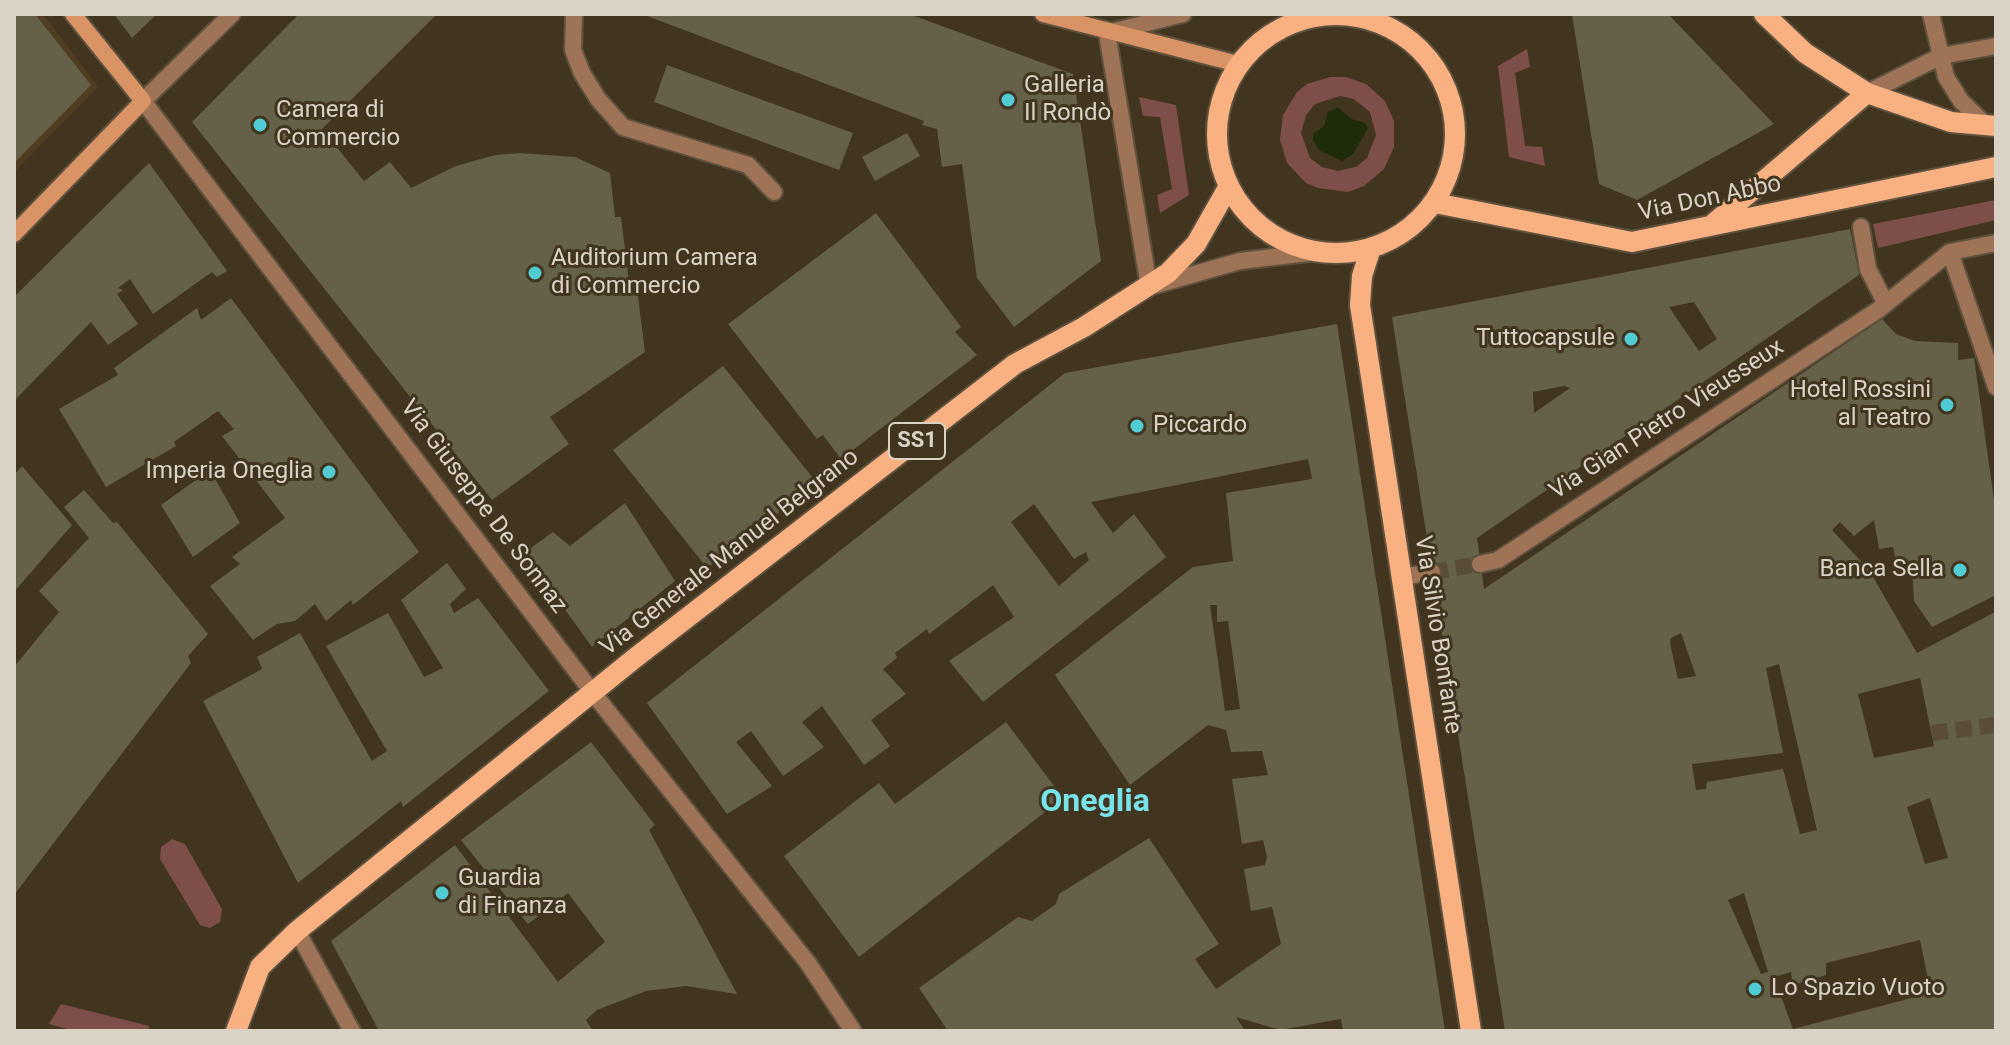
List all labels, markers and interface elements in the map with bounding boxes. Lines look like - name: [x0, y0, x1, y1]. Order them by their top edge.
- place label: Galleria Il Rondò: [1024, 72, 1111, 128]
- marker: Galleria Il Rondò: [999, 91, 1017, 109]
- place label: Camera di Commercio: [276, 97, 400, 153]
- marker: Camera di Commercio: [251, 116, 269, 134]
- street label: Via Don Abbo: [1636, 170, 1784, 228]
- place label: Auditorium Camera di Commercio: [551, 245, 758, 301]
- marker: Auditorium Camera di Commercio: [526, 264, 544, 282]
- place label: Tuttocapsule: [1476, 325, 1615, 353]
- marker: Tuttocapsule: [1622, 330, 1640, 348]
- street label: Via Gian Pietro Vieusseux: [1545, 333, 1789, 507]
- place label: Hotel Rossini al Teatro: [1790, 377, 1931, 433]
- street label: Via Giuseppe De Sonnaz: [393, 394, 573, 620]
- marker: Hotel Rossini al Teatro: [1938, 396, 1956, 414]
- place label: Piccardo: [1153, 412, 1247, 440]
- marker: Piccardo: [1128, 417, 1146, 435]
- road number: SS1: [889, 423, 945, 459]
- street label: Via Generale Manuel Belgrano: [595, 443, 865, 663]
- place label: Imperia Oneglia: [146, 458, 313, 486]
- marker: Imperia Oneglia: [320, 463, 338, 481]
- street label: Via Silvio Bonfante: [1407, 534, 1467, 736]
- place label: Banca Sella: [1819, 556, 1944, 584]
- marker: Banca Sella: [1951, 561, 1969, 579]
- district label: Oneglia: [1040, 784, 1150, 822]
- place label: Guardia di Finanza: [458, 865, 567, 921]
- marker: Guardia di Finanza: [433, 884, 451, 902]
- place label: Lo Spazio Vuoto: [1771, 975, 1945, 1003]
- marker: Lo Spazio Vuoto: [1746, 980, 1764, 998]

